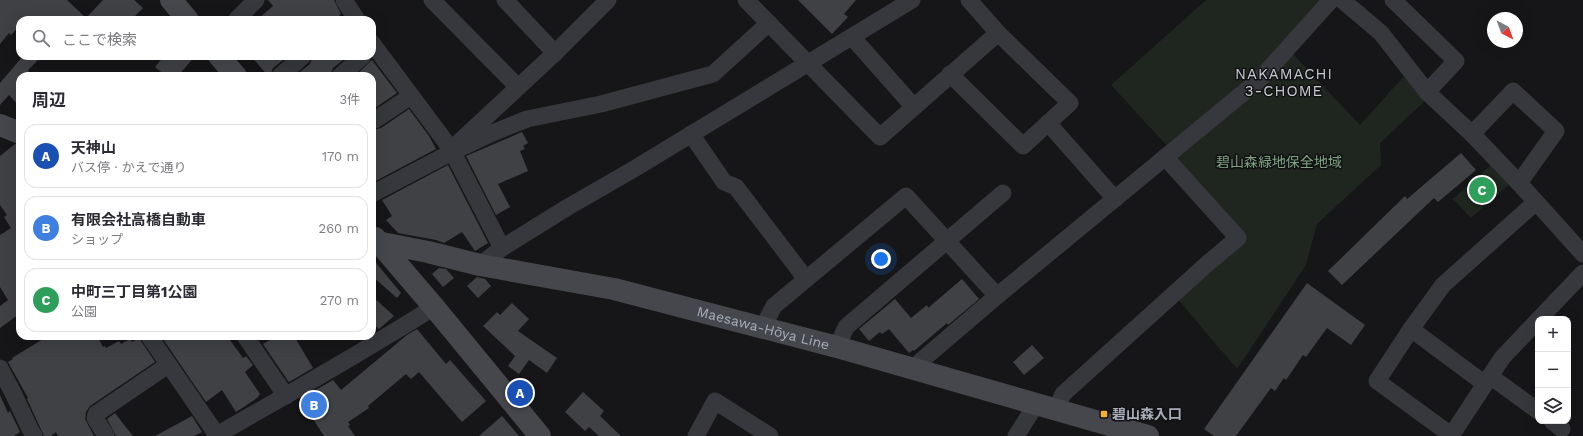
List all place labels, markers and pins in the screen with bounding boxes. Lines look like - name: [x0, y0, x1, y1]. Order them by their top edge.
- pin: C: [1469, 175, 1495, 205]
- pin: A: [507, 378, 533, 408]
- pin: B: [301, 390, 327, 420]
- place label: 碧山森入口: [1112, 406, 1182, 422]
- marker: 碧山森入口: [1099, 409, 1109, 419]

